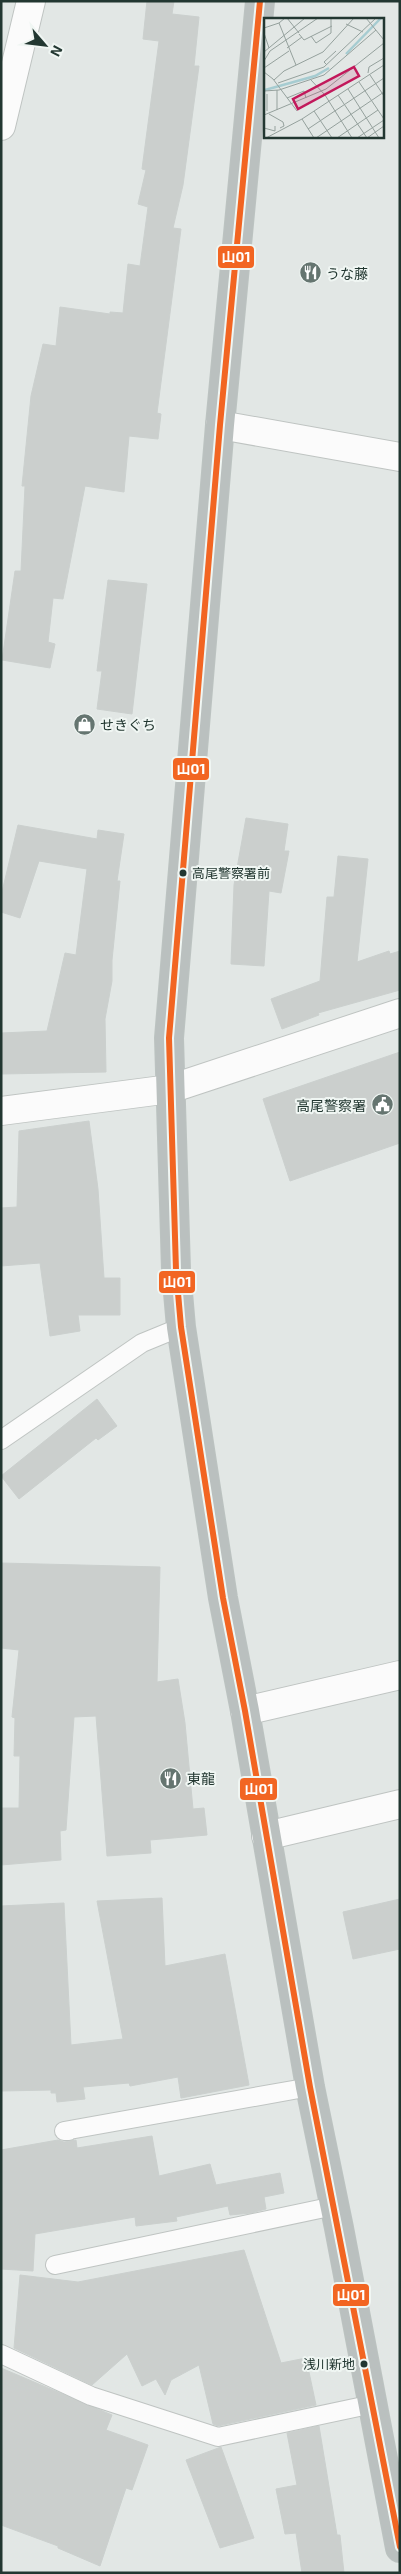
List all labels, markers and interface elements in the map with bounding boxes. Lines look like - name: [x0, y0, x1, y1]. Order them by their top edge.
- inset map: [264, 18, 384, 138]
- north arrow: [20, 20, 70, 70]
- text: N: [47, 43, 67, 60]
- line badge: 山01: [217, 245, 255, 269]
- text: 山01: [222, 248, 250, 265]
- restaurant icon: うな藤: [298, 261, 322, 285]
- place label: うな藤: [326, 265, 368, 282]
- shop icon: せきぐち: [72, 712, 96, 736]
- place label: せきぐち: [100, 716, 156, 733]
- line badge: 山01: [172, 757, 210, 781]
- text: 山01: [177, 760, 205, 777]
- place label: 高尾警察署前: [192, 865, 270, 881]
- marker: 高尾警察署前: [178, 868, 188, 878]
- public building icon: 高尾警察署: [370, 1093, 394, 1117]
- place label: 高尾警察署: [296, 1097, 366, 1114]
- line badge: 山01: [158, 1270, 196, 1294]
- text: 山01: [163, 1273, 191, 1290]
- restaurant icon: 東龍: [159, 1766, 183, 1790]
- place label: 東龍: [187, 1770, 215, 1787]
- line badge: 山01: [239, 1777, 278, 1801]
- text: 山01: [245, 1780, 273, 1797]
- line badge: 山01: [332, 2283, 370, 2307]
- text: 山01: [337, 2286, 365, 2303]
- place label: 浅川新地: [303, 2356, 355, 2372]
- marker: 浅川新地: [359, 2359, 369, 2369]

